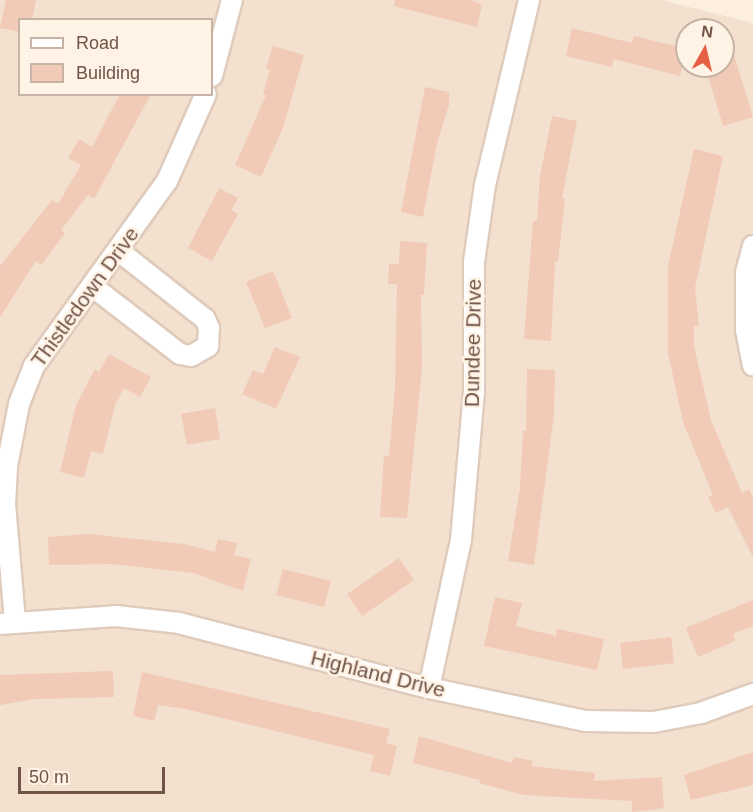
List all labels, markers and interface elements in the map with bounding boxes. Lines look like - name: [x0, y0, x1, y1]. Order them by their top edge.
- legend: [18, 18, 213, 96]
- north arrow: [675, 18, 735, 78]
- text: N: [700, 22, 714, 41]
- text: Road: [76, 33, 119, 53]
- text: Building: [76, 63, 140, 83]
- street label: Thistledown Drive: [26, 222, 144, 372]
- street label: Dundee Drive: [459, 279, 487, 407]
- street label: Highland Drive: [308, 645, 448, 703]
- scale bar: [21, 755, 168, 793]
- text: 50 m: [29, 767, 69, 787]

